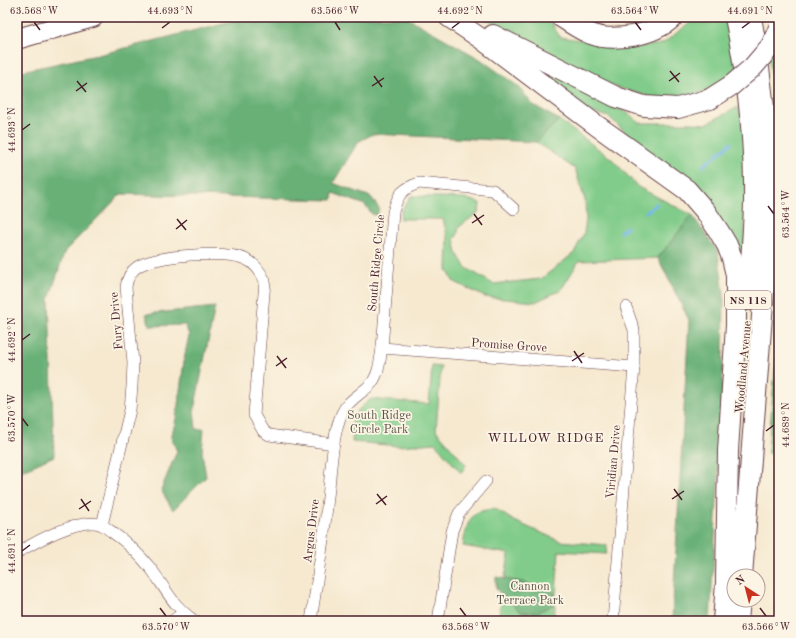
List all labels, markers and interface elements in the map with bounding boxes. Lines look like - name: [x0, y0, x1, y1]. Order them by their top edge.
- text: 63.568°W: [10, 6, 58, 16]
- text: 44.693°N: [147, 6, 193, 16]
- text: 63.566°W: [311, 6, 359, 16]
- text: 44.692°N: [437, 6, 483, 16]
- text: 63.564°W: [611, 6, 659, 16]
- text: 44.691°N: [727, 6, 773, 16]
- text: 44.693°N: [7, 107, 17, 153]
- text: 63.564°W: [781, 190, 791, 238]
- street label: South Ridge Circle: [367, 214, 387, 312]
- street label: Fury Drive: [108, 291, 126, 350]
- road number: NS 118: [725, 291, 771, 309]
- text: 44.692°N: [7, 317, 17, 363]
- street label: Woodland Avenue: [734, 320, 754, 414]
- street label: Promise Grove: [471, 337, 548, 355]
- text: 63.570°W: [7, 394, 17, 442]
- text: 44.689°N: [781, 402, 791, 448]
- park label: South Ridge Circle Park: [347, 410, 411, 436]
- street label: Viridian Drive: [605, 424, 623, 500]
- district label: WILLOW RIDGE: [488, 432, 604, 445]
- street label: Argus Drive: [302, 498, 322, 564]
- text: 44.691°N: [7, 528, 17, 574]
- north arrow: [726, 568, 766, 608]
- text: N: [734, 574, 748, 588]
- park label: Cannon Terrace Park: [496, 581, 564, 607]
- text: 63.570°W: [142, 622, 190, 632]
- text: 63.568°W: [442, 622, 490, 632]
- text: 63.566°W: [742, 622, 790, 632]

